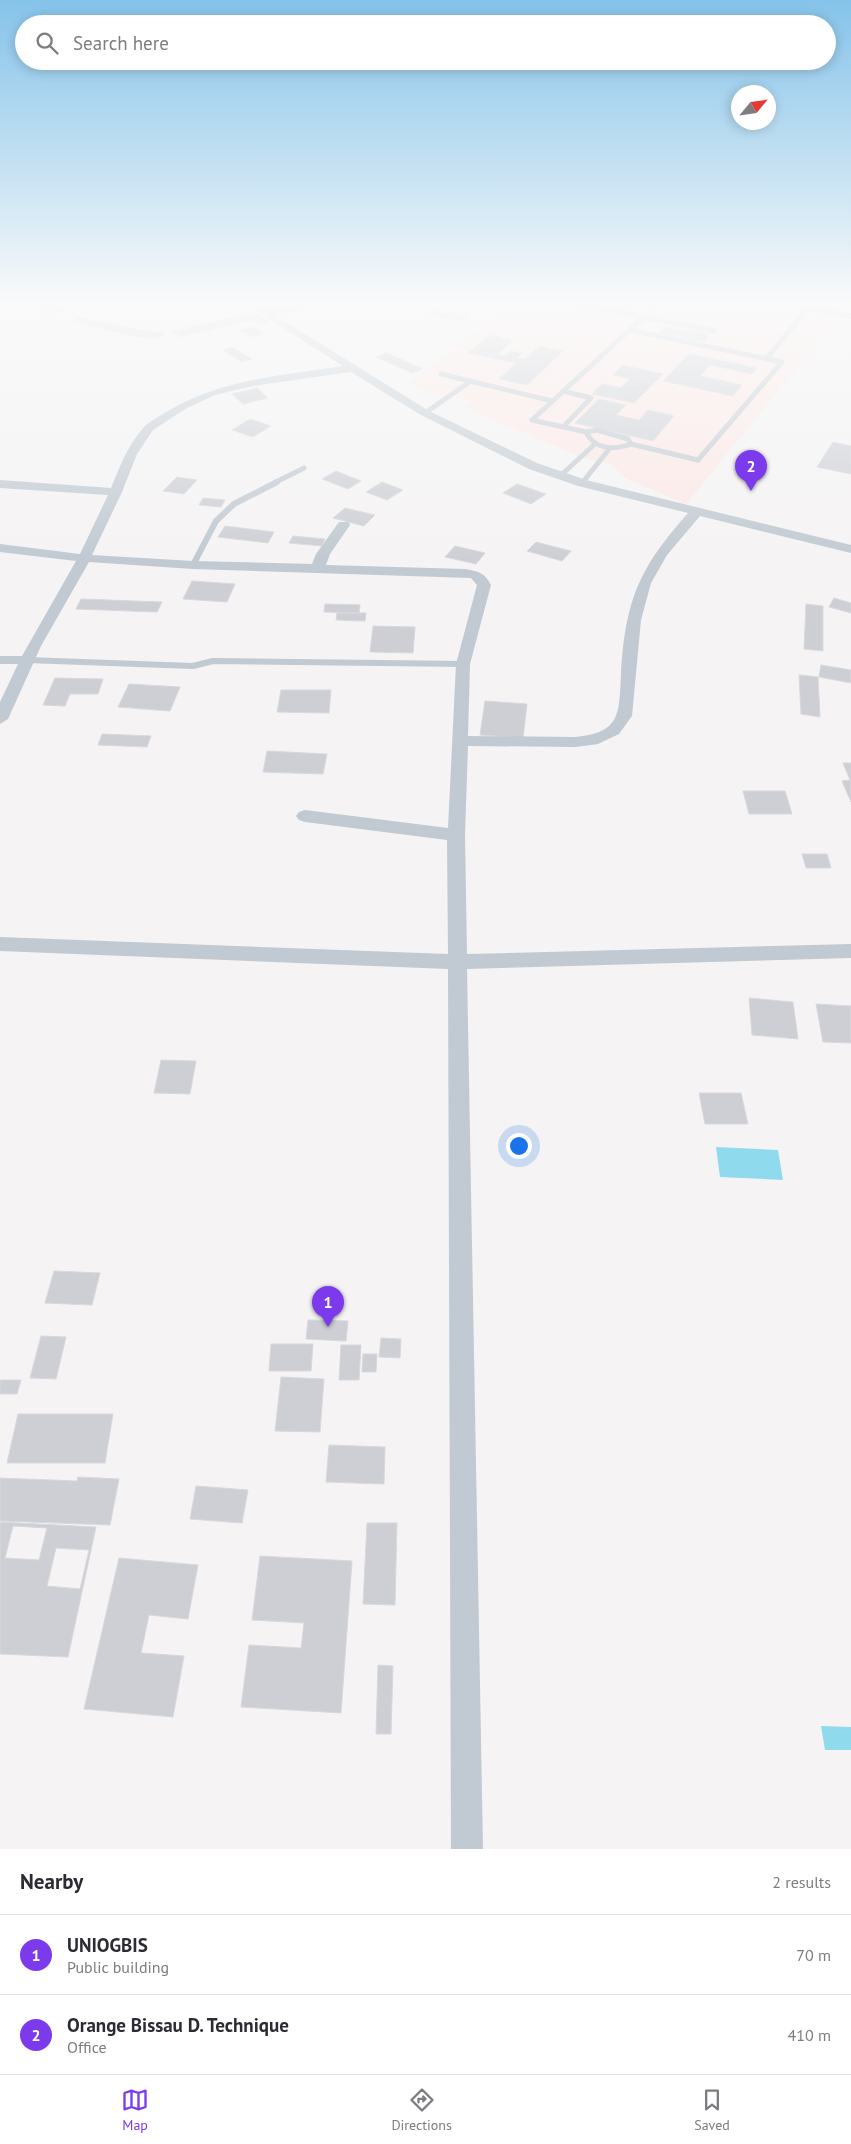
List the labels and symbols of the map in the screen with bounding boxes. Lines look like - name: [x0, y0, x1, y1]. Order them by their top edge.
- north arrow: [731, 85, 776, 130]
- pin: 2: [735, 450, 767, 491]
- your location: [506, 1133, 532, 1159]
- pin: 1: [312, 1286, 344, 1327]

